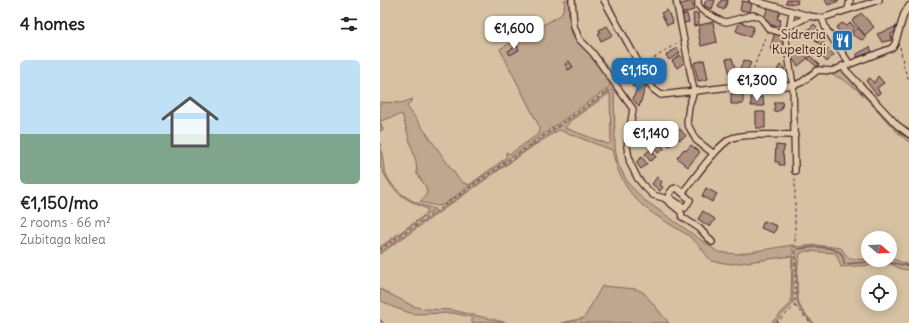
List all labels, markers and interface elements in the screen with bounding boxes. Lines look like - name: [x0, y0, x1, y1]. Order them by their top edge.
- text: 4 homes: [20, 13, 85, 35]
- icon: filters: [338, 13, 360, 35]
- pin: €1,600: [481, 16, 547, 50]
- text: €1,600: [494, 20, 534, 37]
- place label: Sidrería Kupeltegi: [772, 26, 826, 58]
- restaurant icon: Sidrería Kupeltegi: [829, 28, 855, 54]
- pin: €1,150: [606, 58, 672, 92]
- text: €1,150: [621, 62, 657, 79]
- pin: €1,300: [724, 68, 790, 102]
- text: €1,300: [737, 72, 777, 89]
- icon: home: [154, 86, 226, 158]
- pin: €1,140: [618, 121, 684, 155]
- text: €1,140: [633, 125, 669, 142]
- text: €1,150/mo: [20, 192, 98, 214]
- text: 2 rooms · 66 m²: [20, 214, 111, 231]
- text: Zubitaga kalea: [20, 231, 106, 248]
- north arrow: [861, 231, 897, 267]
- map controls: [861, 231, 897, 311]
- button: locate: [861, 275, 897, 311]

